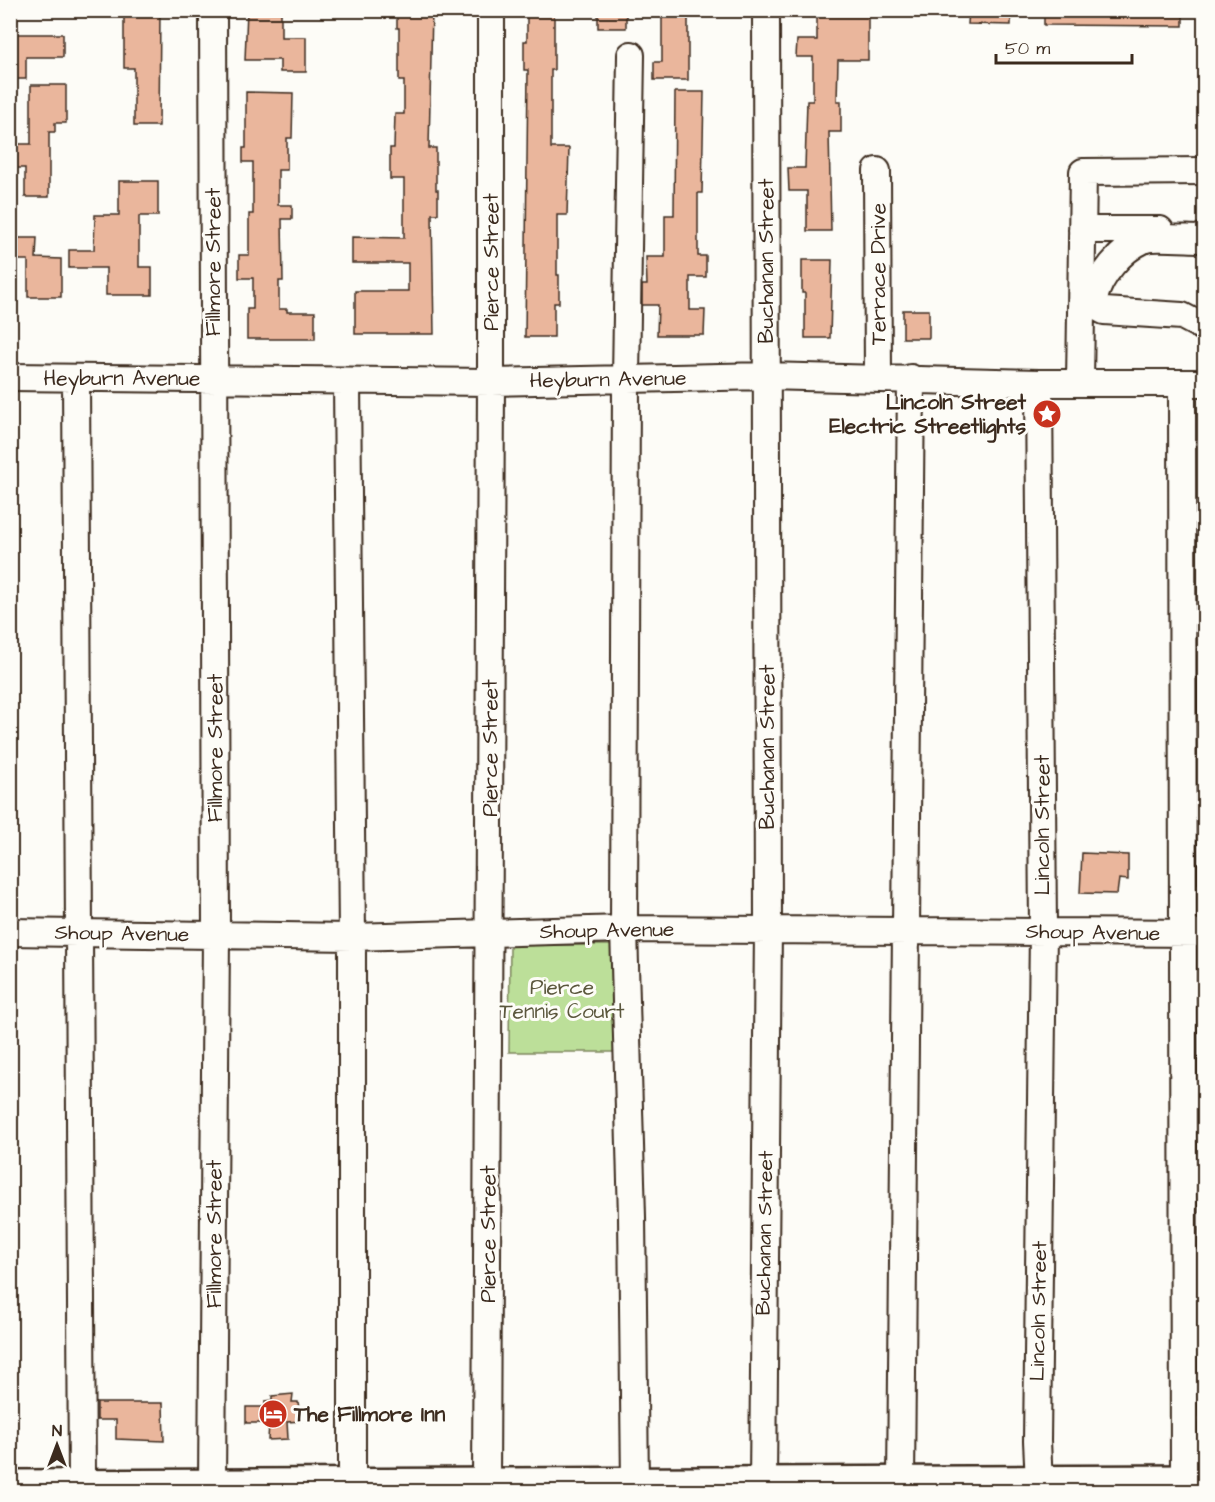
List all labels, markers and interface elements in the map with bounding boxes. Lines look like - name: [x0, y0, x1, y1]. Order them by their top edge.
- scale bar: [996, 27, 1132, 65]
- text: 50 m: [1005, 36, 1050, 61]
- street label: Buchanan Street: [752, 178, 781, 343]
- street label: Fillmore Street: [199, 187, 228, 336]
- street label: Pierce Street: [477, 193, 506, 331]
- street label: Terrace Drive: [864, 203, 893, 345]
- street label: Heyburn Avenue: [44, 364, 200, 395]
- street label: Heyburn Avenue: [529, 364, 687, 397]
- place label: Lincoln Street Electric Streetlights: [829, 388, 1026, 443]
- place icon: Lincoln Street Electric Streetlights: [1031, 398, 1063, 430]
- street label: Buchanan Street: [753, 664, 782, 829]
- street label: Fillmore Street: [201, 673, 230, 822]
- street label: Pierce Street: [476, 679, 505, 817]
- street label: Lincoln Street: [1028, 754, 1057, 895]
- street label: Shoup Avenue: [539, 915, 675, 947]
- street label: Shoup Avenue: [1025, 917, 1161, 949]
- street label: Shoup Avenue: [54, 918, 190, 950]
- park label: Pierce Tennis Court: [500, 973, 625, 1026]
- street label: Buchanan Street: [749, 1150, 780, 1316]
- street label: Fillmore Street: [200, 1159, 229, 1308]
- street label: Pierce Street: [474, 1165, 503, 1303]
- street label: Lincoln Street: [1023, 1240, 1054, 1381]
- hotel icon: The Fillmore Inn: [257, 1398, 289, 1430]
- place label: The Fillmore Inn: [293, 1400, 446, 1429]
- north arrow: [27, 1415, 87, 1475]
- text: N: [52, 1420, 62, 1442]

